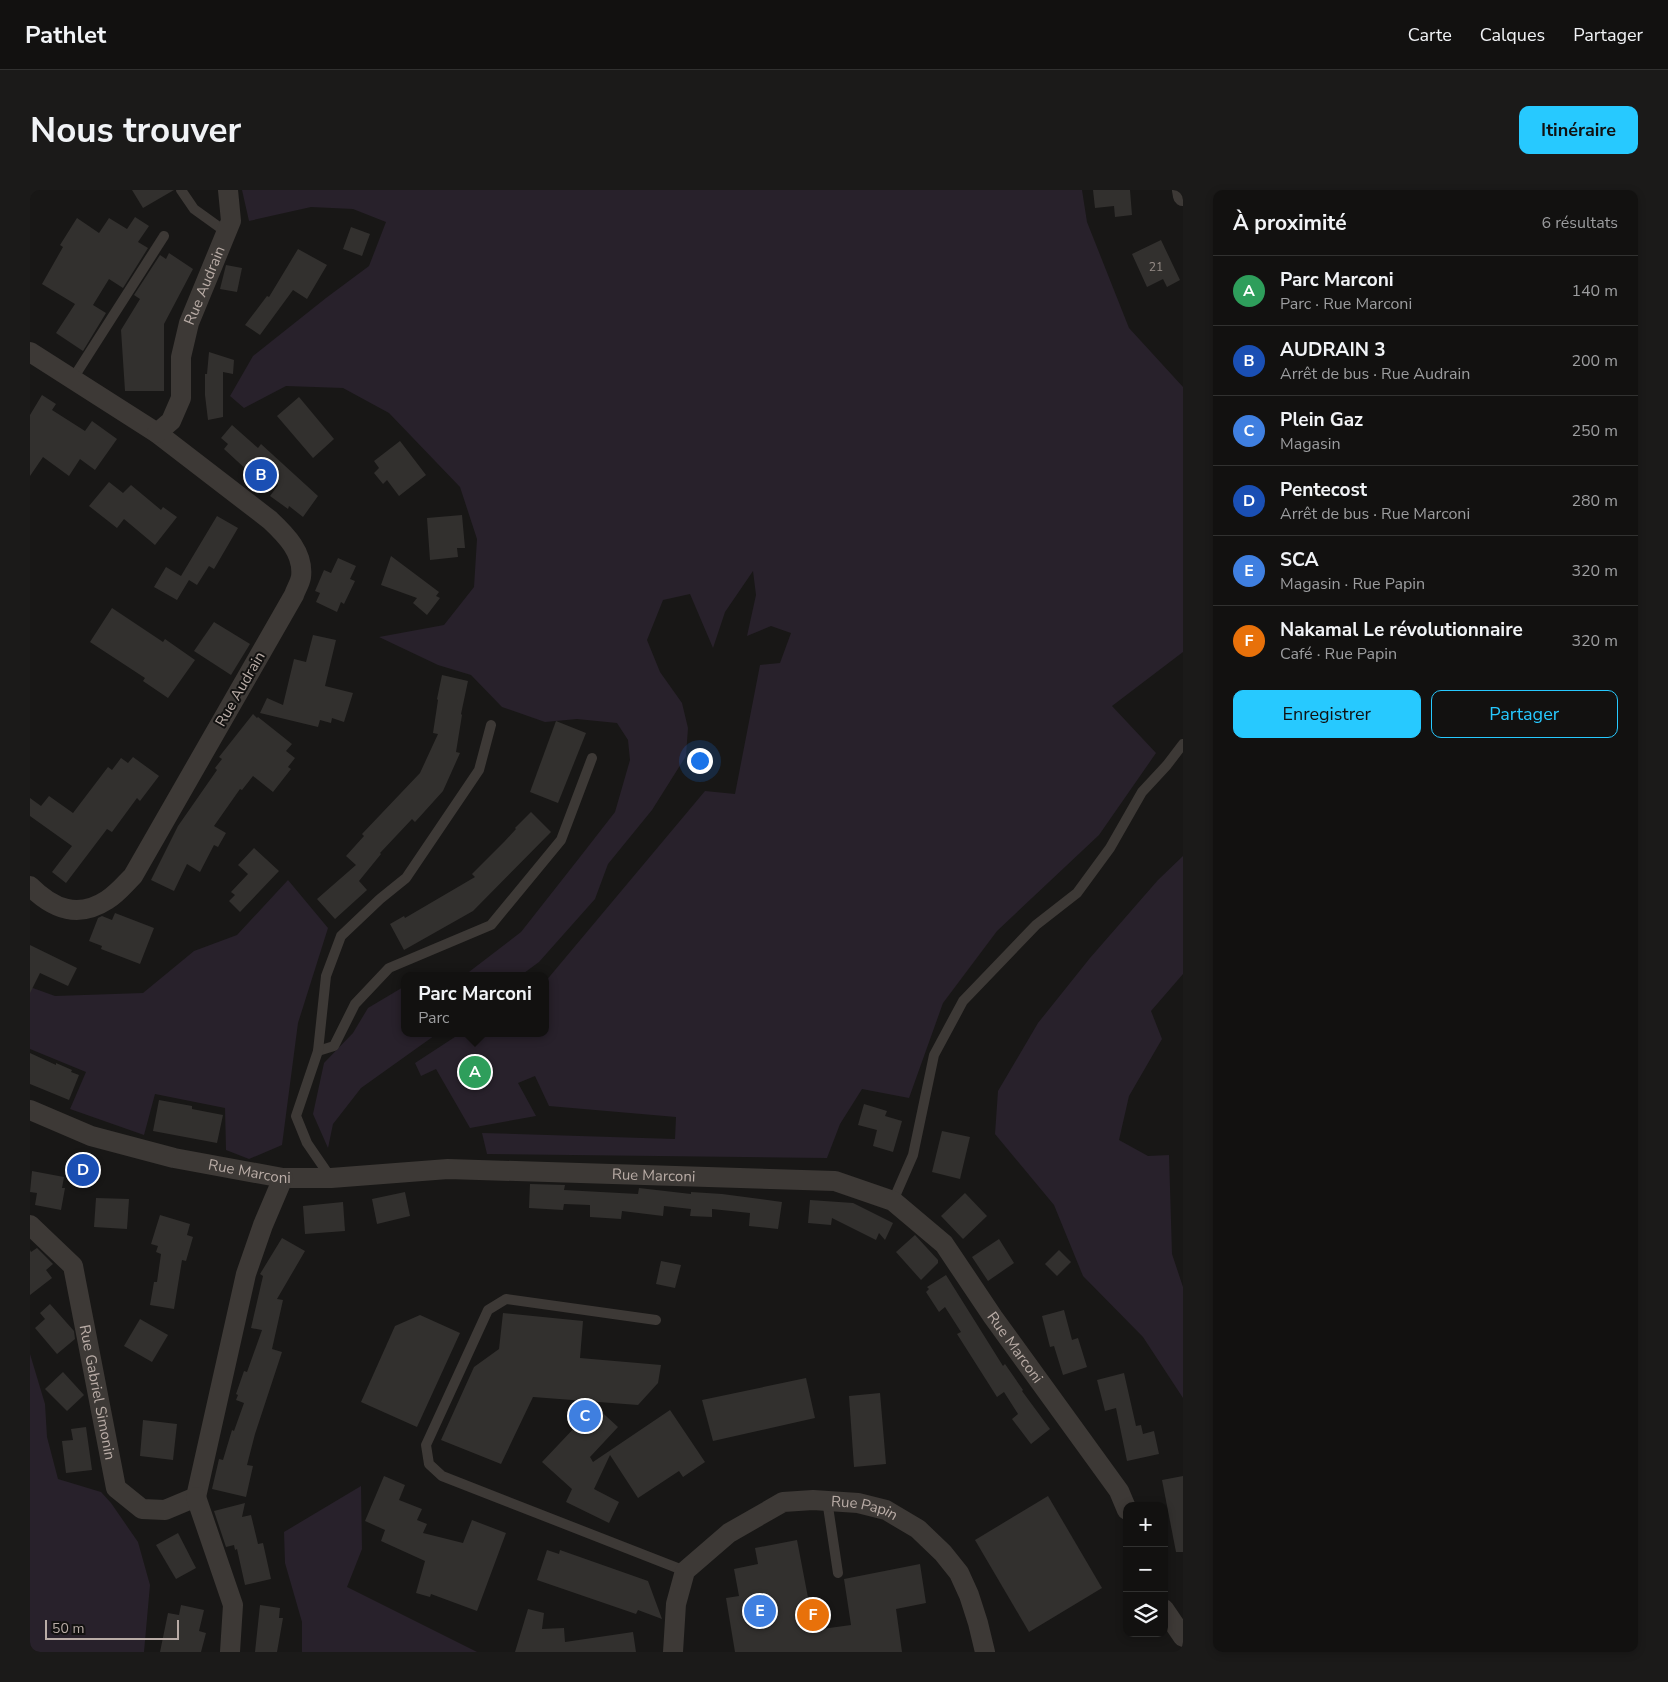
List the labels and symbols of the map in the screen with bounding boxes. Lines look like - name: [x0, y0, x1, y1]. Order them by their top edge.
- street label: Rue Audrain: [179, 243, 230, 328]
- house number: 21: [1149, 259, 1163, 275]
- pin: B: [245, 456, 277, 494]
- street label: Rue Audrain: [210, 648, 270, 730]
- your location: [687, 748, 713, 774]
- pin: A: [459, 1053, 491, 1091]
- pin: D: [67, 1151, 99, 1189]
- street label: Rue Marconi: [207, 1154, 291, 1188]
- street label: Rue Marconi: [612, 1164, 696, 1187]
- street label: Rue Marconi: [982, 1308, 1048, 1387]
- street label: Rue Gabriel Simonin: [75, 1323, 120, 1462]
- pin: C: [569, 1397, 601, 1435]
- street label: Rue Papin: [830, 1491, 902, 1525]
- pin: E: [744, 1592, 776, 1630]
- pin: F: [797, 1596, 829, 1634]
- scale bar: [45, 1617, 179, 1640]

